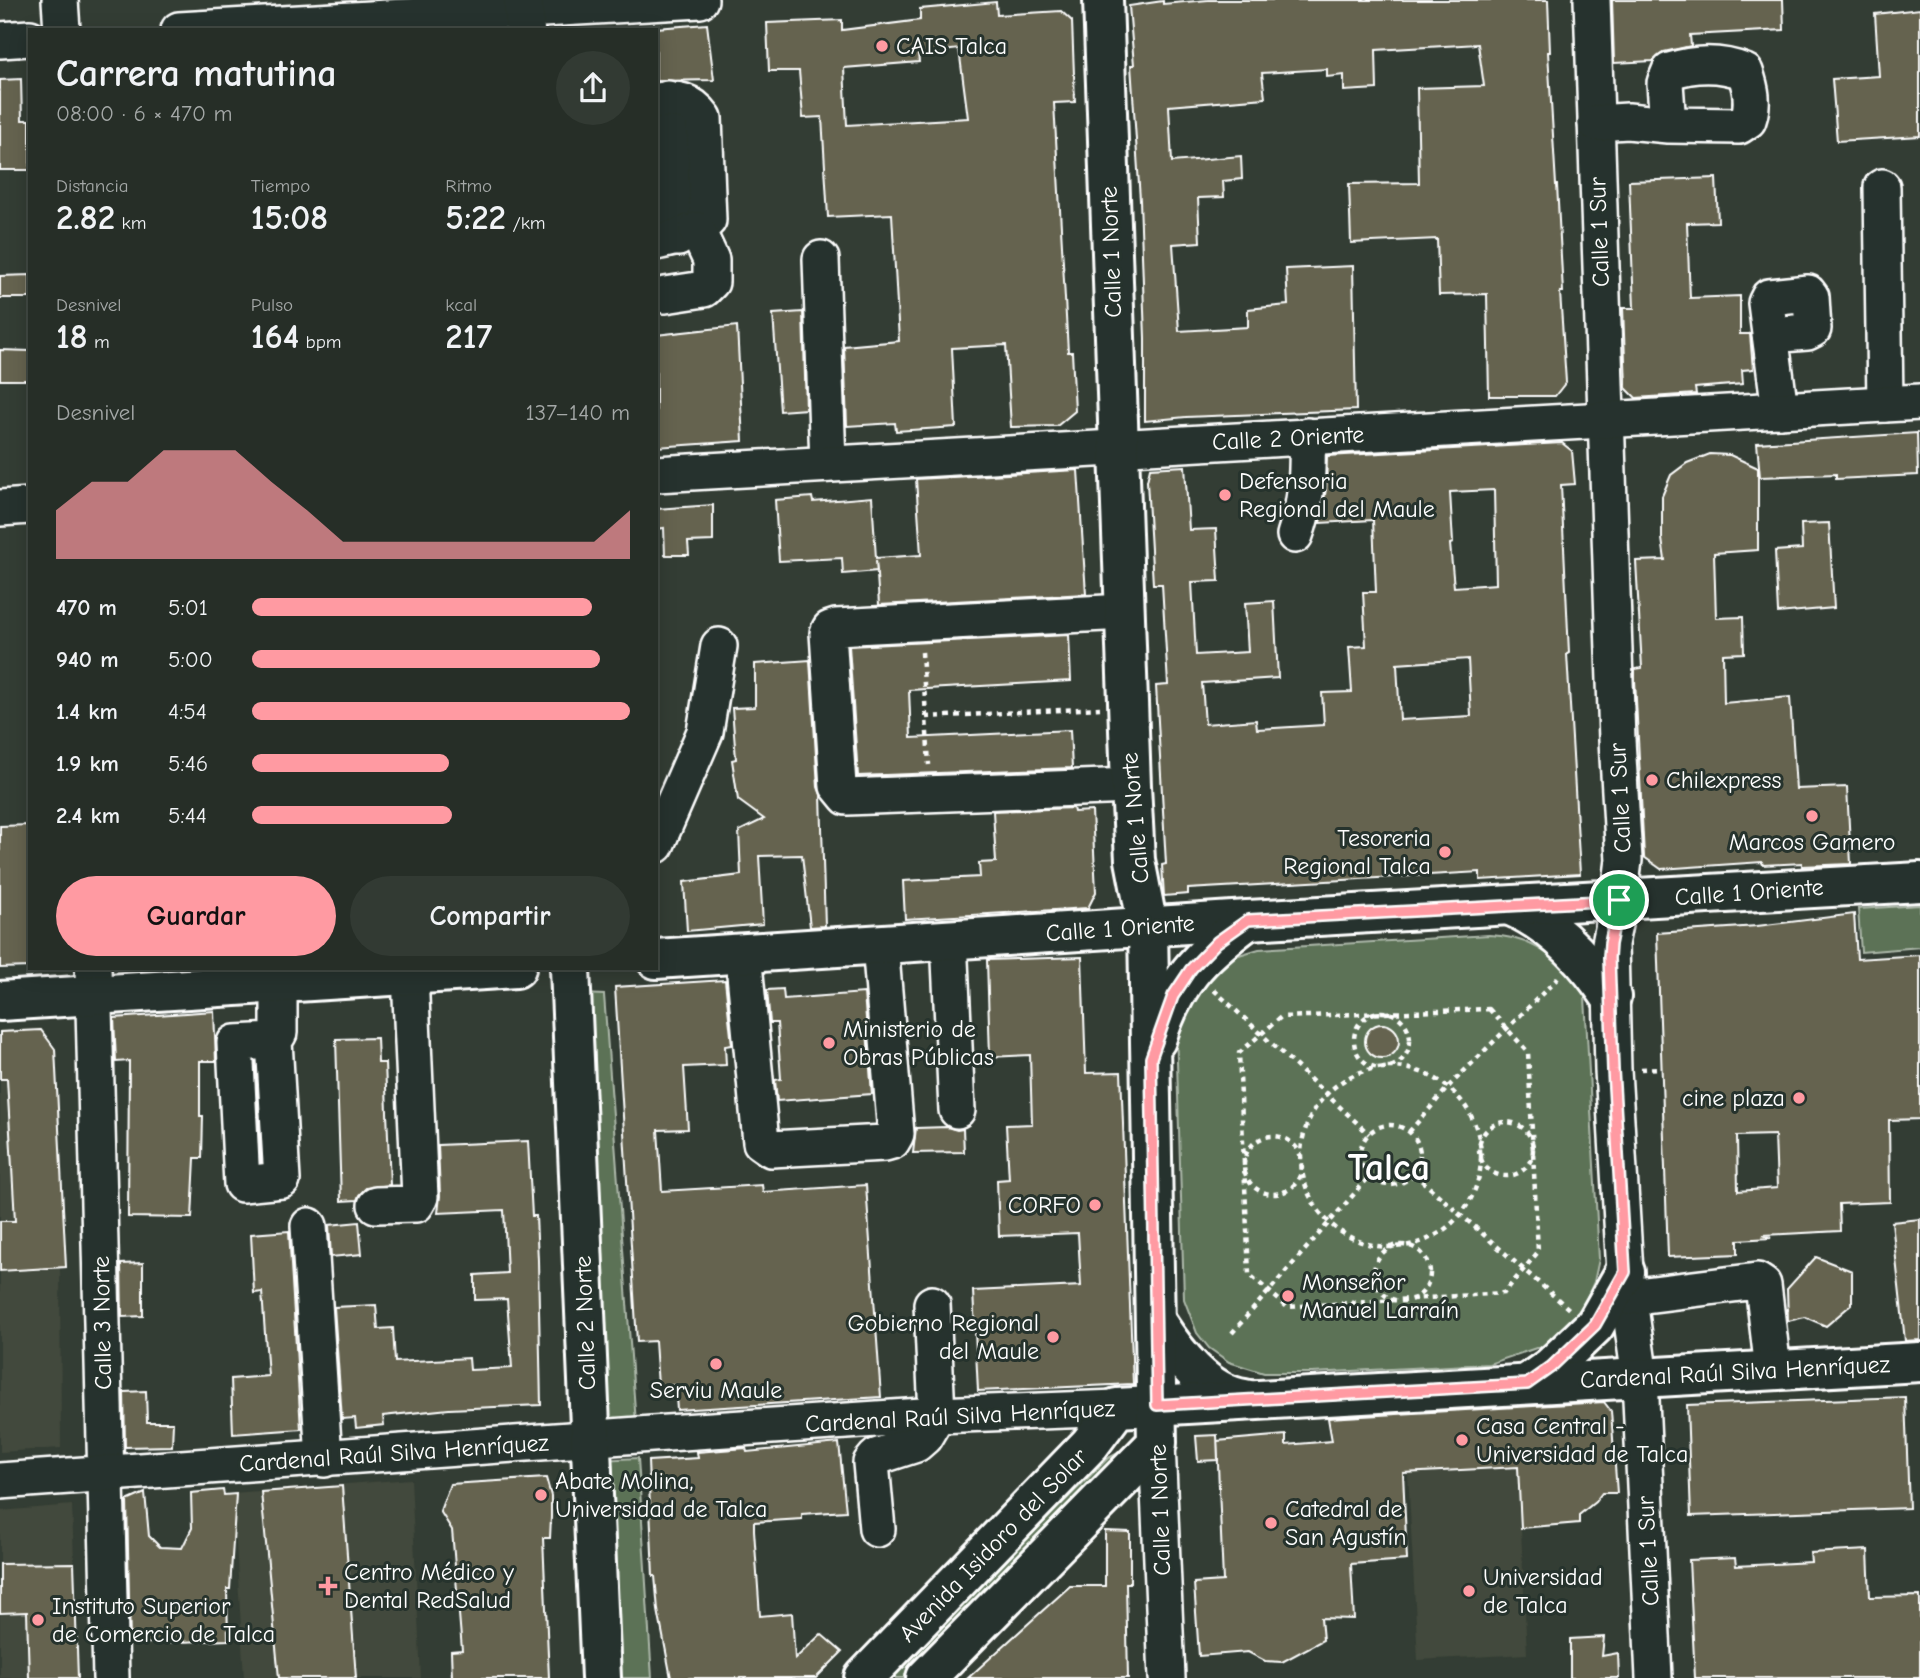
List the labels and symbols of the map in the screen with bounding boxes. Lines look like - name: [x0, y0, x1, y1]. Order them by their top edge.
- place label: CAIS Talca: [896, 32, 1007, 60]
- marker: CAIS Talca: [874, 38, 890, 54]
- street label: Calle 1 Sur: [1583, 176, 1615, 288]
- street label: Calle 1 Norte: [1095, 186, 1127, 318]
- street label: Calle 2 Oriente: [1211, 420, 1365, 456]
- place label: Defensoria Regional del Maule: [1239, 467, 1435, 523]
- marker: Defensoria Regional del Maule: [1217, 487, 1233, 503]
- street label: Calle 1 Sur: [1603, 742, 1637, 854]
- street label: Calle 1 Norte: [1115, 751, 1155, 885]
- place label: Chilexpress: [1666, 766, 1782, 794]
- marker: Chilexpress: [1644, 772, 1660, 788]
- marker: Marcos Gamero: [1804, 808, 1820, 824]
- place label: Tesoreria Regional Talca: [1283, 824, 1431, 880]
- place label: Marcos Gamero: [1729, 828, 1895, 856]
- marker: Tesoreria Regional Talca: [1437, 844, 1453, 860]
- pin: [1589, 870, 1649, 930]
- street label: Calle 1 Oriente: [1674, 873, 1824, 911]
- street label: Calle 1 Oriente: [1045, 909, 1195, 947]
- place label: Ministerio de Obras Públicas: [843, 1015, 994, 1071]
- marker: Ministerio de Obras Públicas: [821, 1035, 837, 1051]
- place label: cine plaza: [1682, 1084, 1785, 1112]
- marker: cine plaza: [1791, 1090, 1807, 1106]
- district label: Talca: [1348, 1146, 1430, 1190]
- place label: CORFO: [1008, 1191, 1081, 1219]
- marker: CORFO: [1087, 1197, 1103, 1213]
- street label: Calle 2 Norte: [569, 1255, 601, 1391]
- street label: Calle 3 Norte: [87, 1256, 117, 1390]
- place label: Monseñor Manuel Larraín: [1302, 1268, 1459, 1324]
- marker: Monseñor Manuel Larraín: [1280, 1288, 1296, 1304]
- place label: Gobierno Regional del Maule: [847, 1309, 1039, 1365]
- marker: Gobierno Regional del Maule: [1045, 1329, 1061, 1345]
- street label: Cardenal Raúl Silva Henríquez: [1579, 1350, 1891, 1394]
- marker: Serviu Maule: [708, 1356, 724, 1372]
- place label: Serviu Maule: [650, 1376, 782, 1404]
- street label: Cardenal Raúl Silva Henríquez: [804, 1394, 1116, 1438]
- place label: Casa Central - Universidad de Talca: [1476, 1412, 1688, 1468]
- street label: Cardenal Raúl Silva Henríquez: [238, 1428, 550, 1478]
- marker: Casa Central - Universidad de Talca: [1454, 1432, 1470, 1448]
- street label: Avenida Isidoro del Solar: [893, 1442, 1093, 1648]
- street label: Calle 1 Norte: [1144, 1444, 1176, 1576]
- place label: Abate Molina, Universidad de Talca: [555, 1467, 767, 1523]
- marker: Abate Molina, Universidad de Talca: [533, 1487, 549, 1503]
- place label: Catedral de San Agustín: [1285, 1495, 1406, 1551]
- street label: Calle 1 Sur: [1631, 1495, 1665, 1607]
- marker: Catedral de San Agustín: [1263, 1515, 1279, 1531]
- place label: Centro Médico y Dental RedSalud: [344, 1558, 514, 1614]
- place label: Universidad de Talca: [1483, 1563, 1603, 1619]
- marker: Centro Médico y Dental RedSalud: [318, 1576, 338, 1596]
- marker: Universidad de Talca: [1461, 1583, 1477, 1599]
- place label: Instituto Superior de Comercio de Talca: [52, 1592, 275, 1648]
- marker: Instituto Superior de Comercio de Talca: [30, 1612, 46, 1628]

